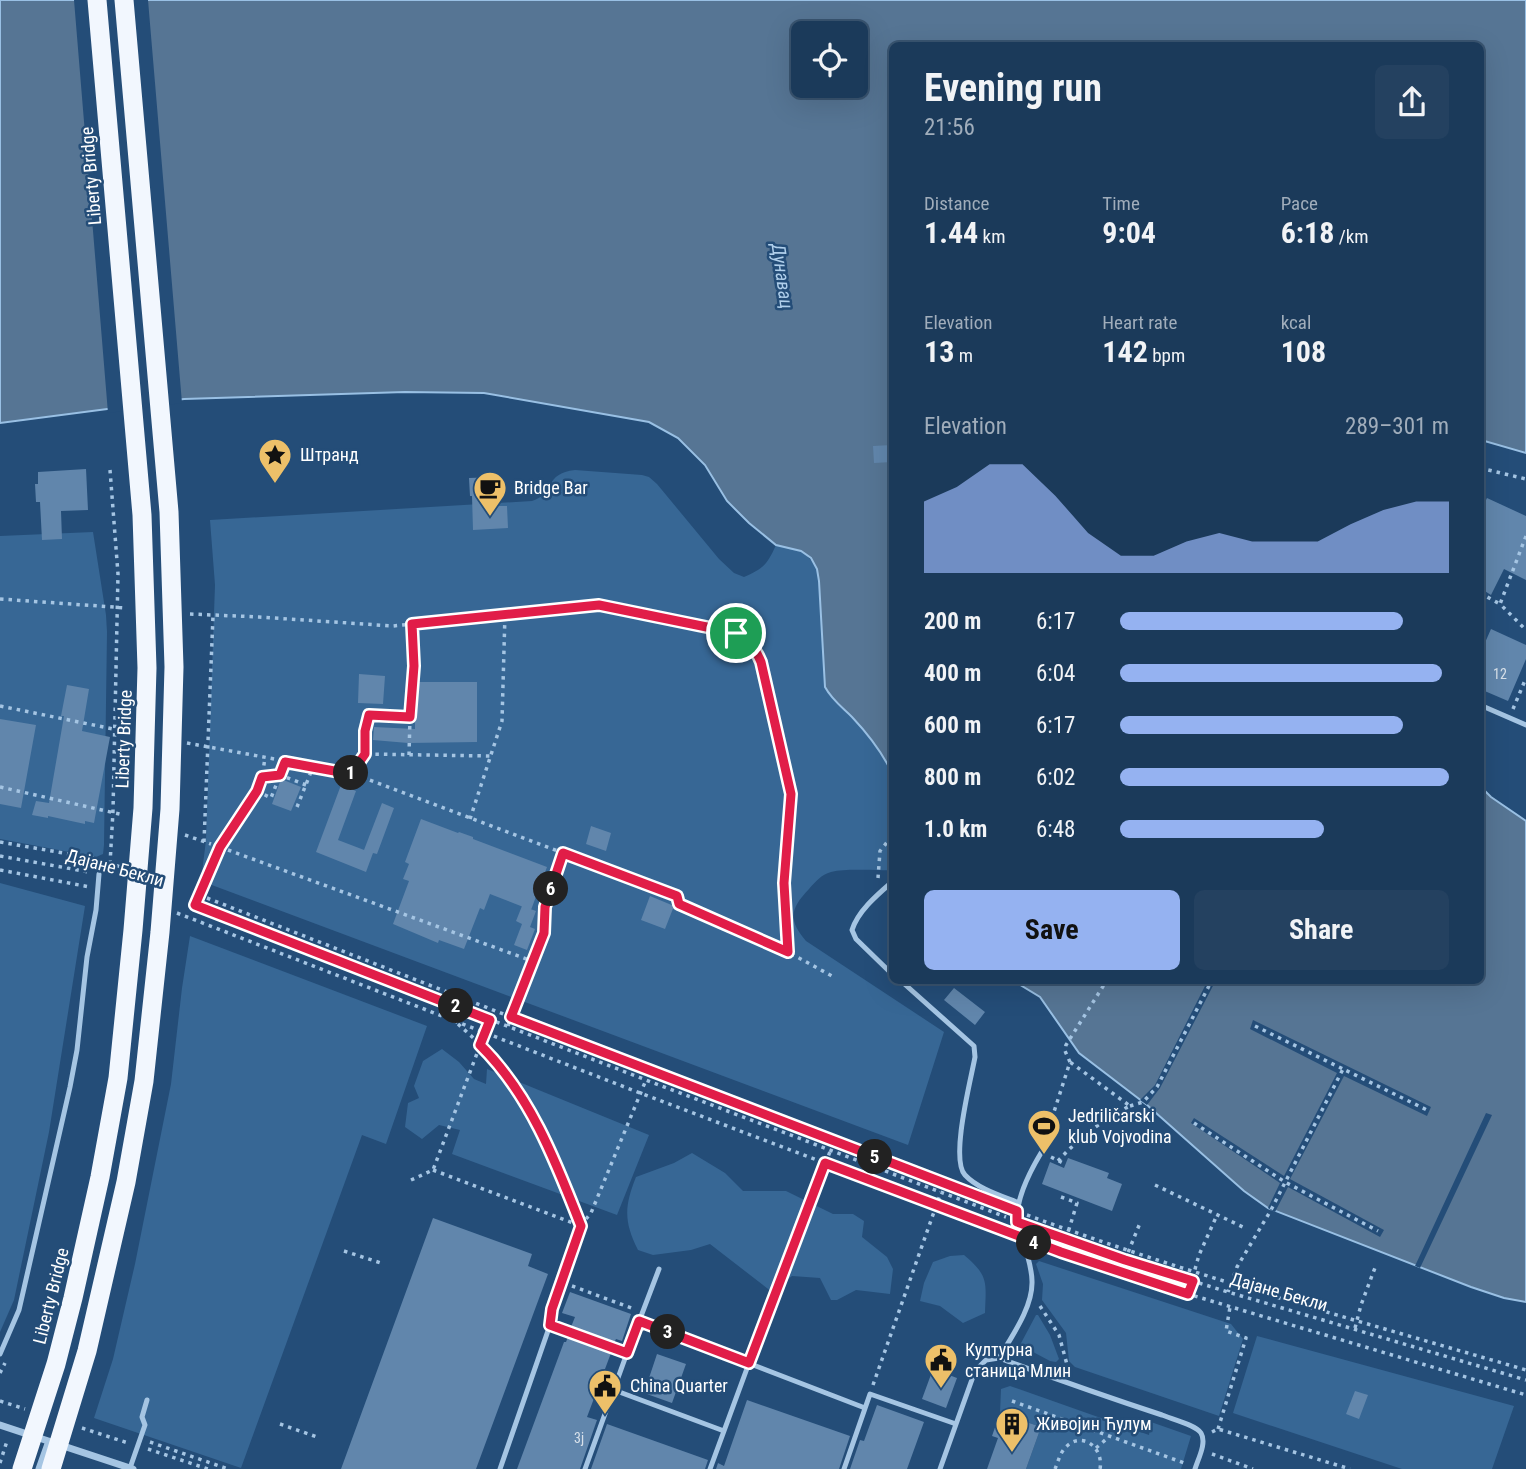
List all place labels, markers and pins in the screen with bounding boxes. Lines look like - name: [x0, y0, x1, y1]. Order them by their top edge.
- place icon: Штранд: [256, 436, 294, 485]
- place label: Штранд: [300, 444, 359, 465]
- cafe icon: Bridge Bar: [471, 469, 509, 518]
- place label: Bridge Bar: [514, 477, 588, 498]
- pin: [706, 603, 766, 663]
- pin: 1: [334, 756, 368, 790]
- pin: 6: [534, 872, 568, 906]
- pin: 2: [438, 988, 474, 1024]
- place label: Jedriličarski klub Vojvodina: [1068, 1105, 1172, 1147]
- sports icon: Jedriličarski klub Vojvodina: [1025, 1107, 1063, 1156]
- pin: 5: [858, 1140, 892, 1174]
- pin: 4: [1016, 1226, 1052, 1260]
- pin: 3: [650, 1314, 686, 1350]
- place label: Културна станица Млин: [965, 1339, 1071, 1381]
- public building icon: Културна станица Млин: [922, 1341, 960, 1390]
- public building icon: China Quarter: [586, 1367, 624, 1416]
- place label: China Quarter: [630, 1375, 728, 1396]
- building icon: Живојин Ћулум: [993, 1405, 1031, 1454]
- place label: Живојин Ћулум: [1036, 1413, 1152, 1434]

